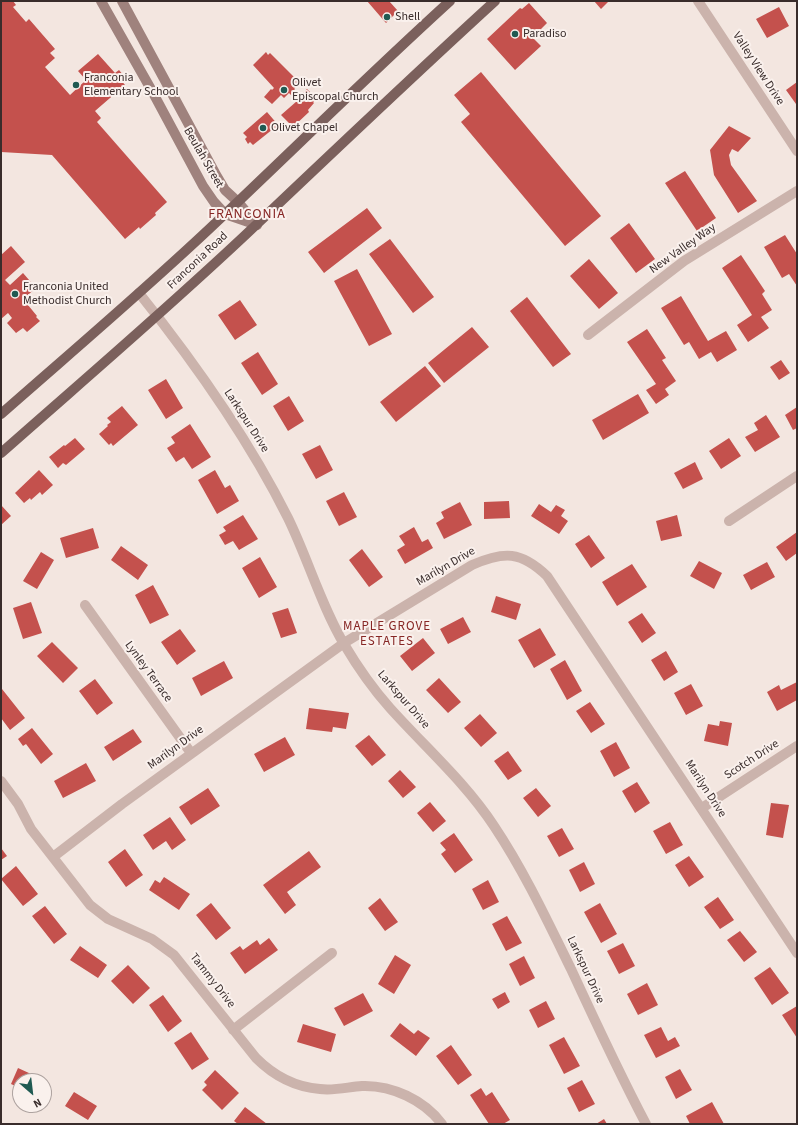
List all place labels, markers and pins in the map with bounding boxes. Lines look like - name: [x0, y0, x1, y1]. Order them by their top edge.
- place label: Shell: [395, 10, 420, 24]
- marker: Shell: [382, 12, 392, 22]
- place label: Paradiso: [523, 27, 566, 41]
- marker: Paradiso: [510, 29, 520, 39]
- place label: Franconia Elementary School: [84, 71, 179, 99]
- place label: Olivet Episcopal Church: [292, 76, 379, 104]
- marker: Franconia Elementary School: [71, 80, 81, 90]
- marker: Olivet Episcopal Church: [279, 85, 289, 95]
- place label: Olivet Chapel: [271, 121, 338, 135]
- marker: Olivet Chapel: [258, 123, 268, 133]
- place label: Franconia United Methodist Church: [23, 280, 111, 308]
- marker: Franconia United Methodist Church: [10, 289, 20, 299]

